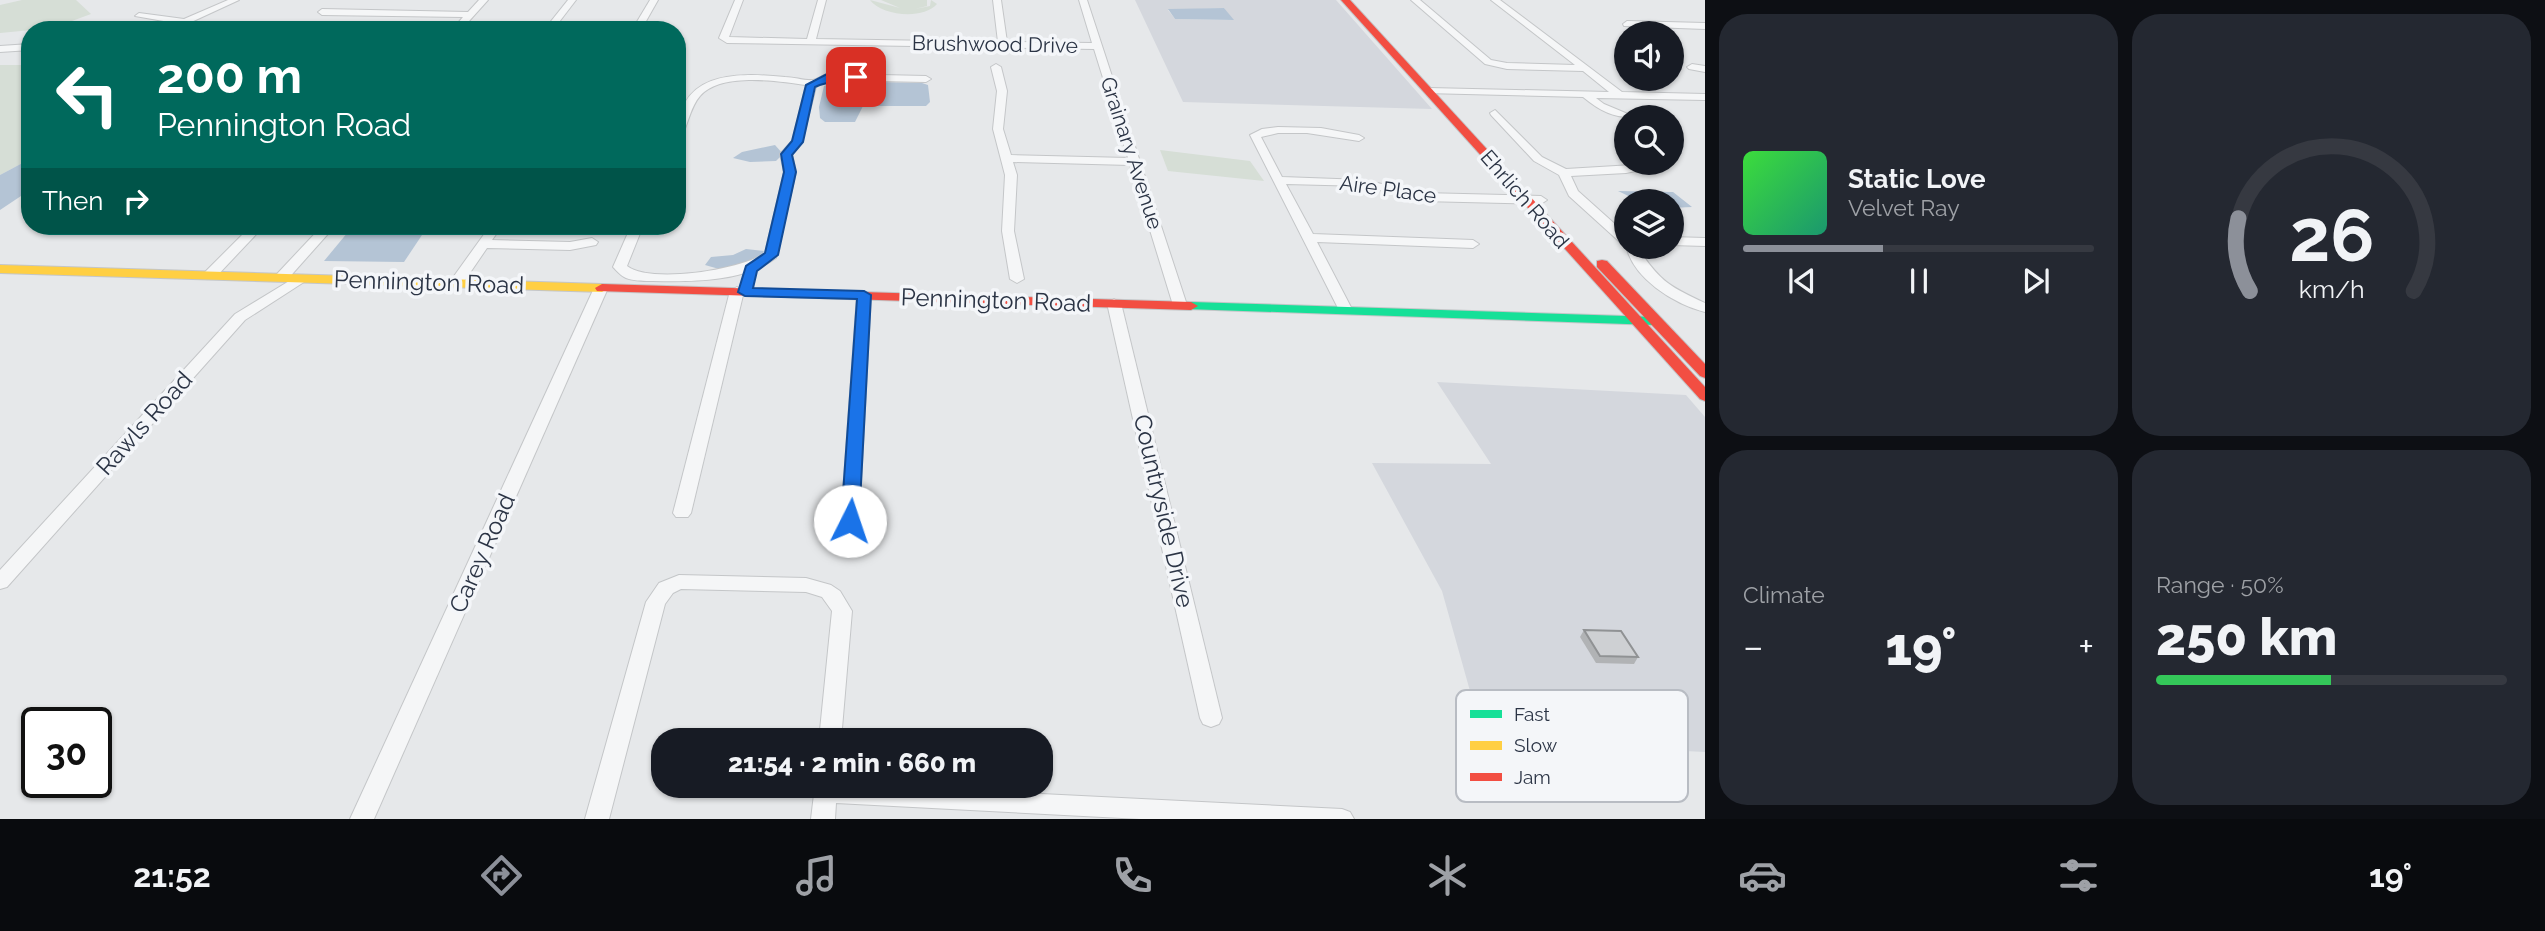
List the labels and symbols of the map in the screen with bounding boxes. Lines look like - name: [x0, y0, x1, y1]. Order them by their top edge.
- street label: Brushwood Drive: [912, 30, 1078, 58]
- pin: [826, 47, 886, 107]
- street label: Grainary Avenue: [1096, 74, 1168, 232]
- street label: Ehrlich Road: [1475, 145, 1575, 253]
- street label: Aire Place: [1338, 170, 1438, 208]
- street label: Pennington Road: [333, 264, 525, 300]
- street label: Pennington Road: [900, 282, 1092, 318]
- street label: Rawls Road: [90, 365, 198, 481]
- street label: Countryside Drive: [1128, 412, 1200, 610]
- position arrow: [813, 484, 887, 558]
- street label: Carey Road: [443, 489, 521, 617]
- legend: [1456, 690, 1688, 802]
- text: Fast: [1514, 703, 1550, 725]
- speed limit sign: 30: [21, 707, 112, 798]
- text: Slow: [1514, 734, 1558, 756]
- text: Jam: [1514, 766, 1551, 788]

